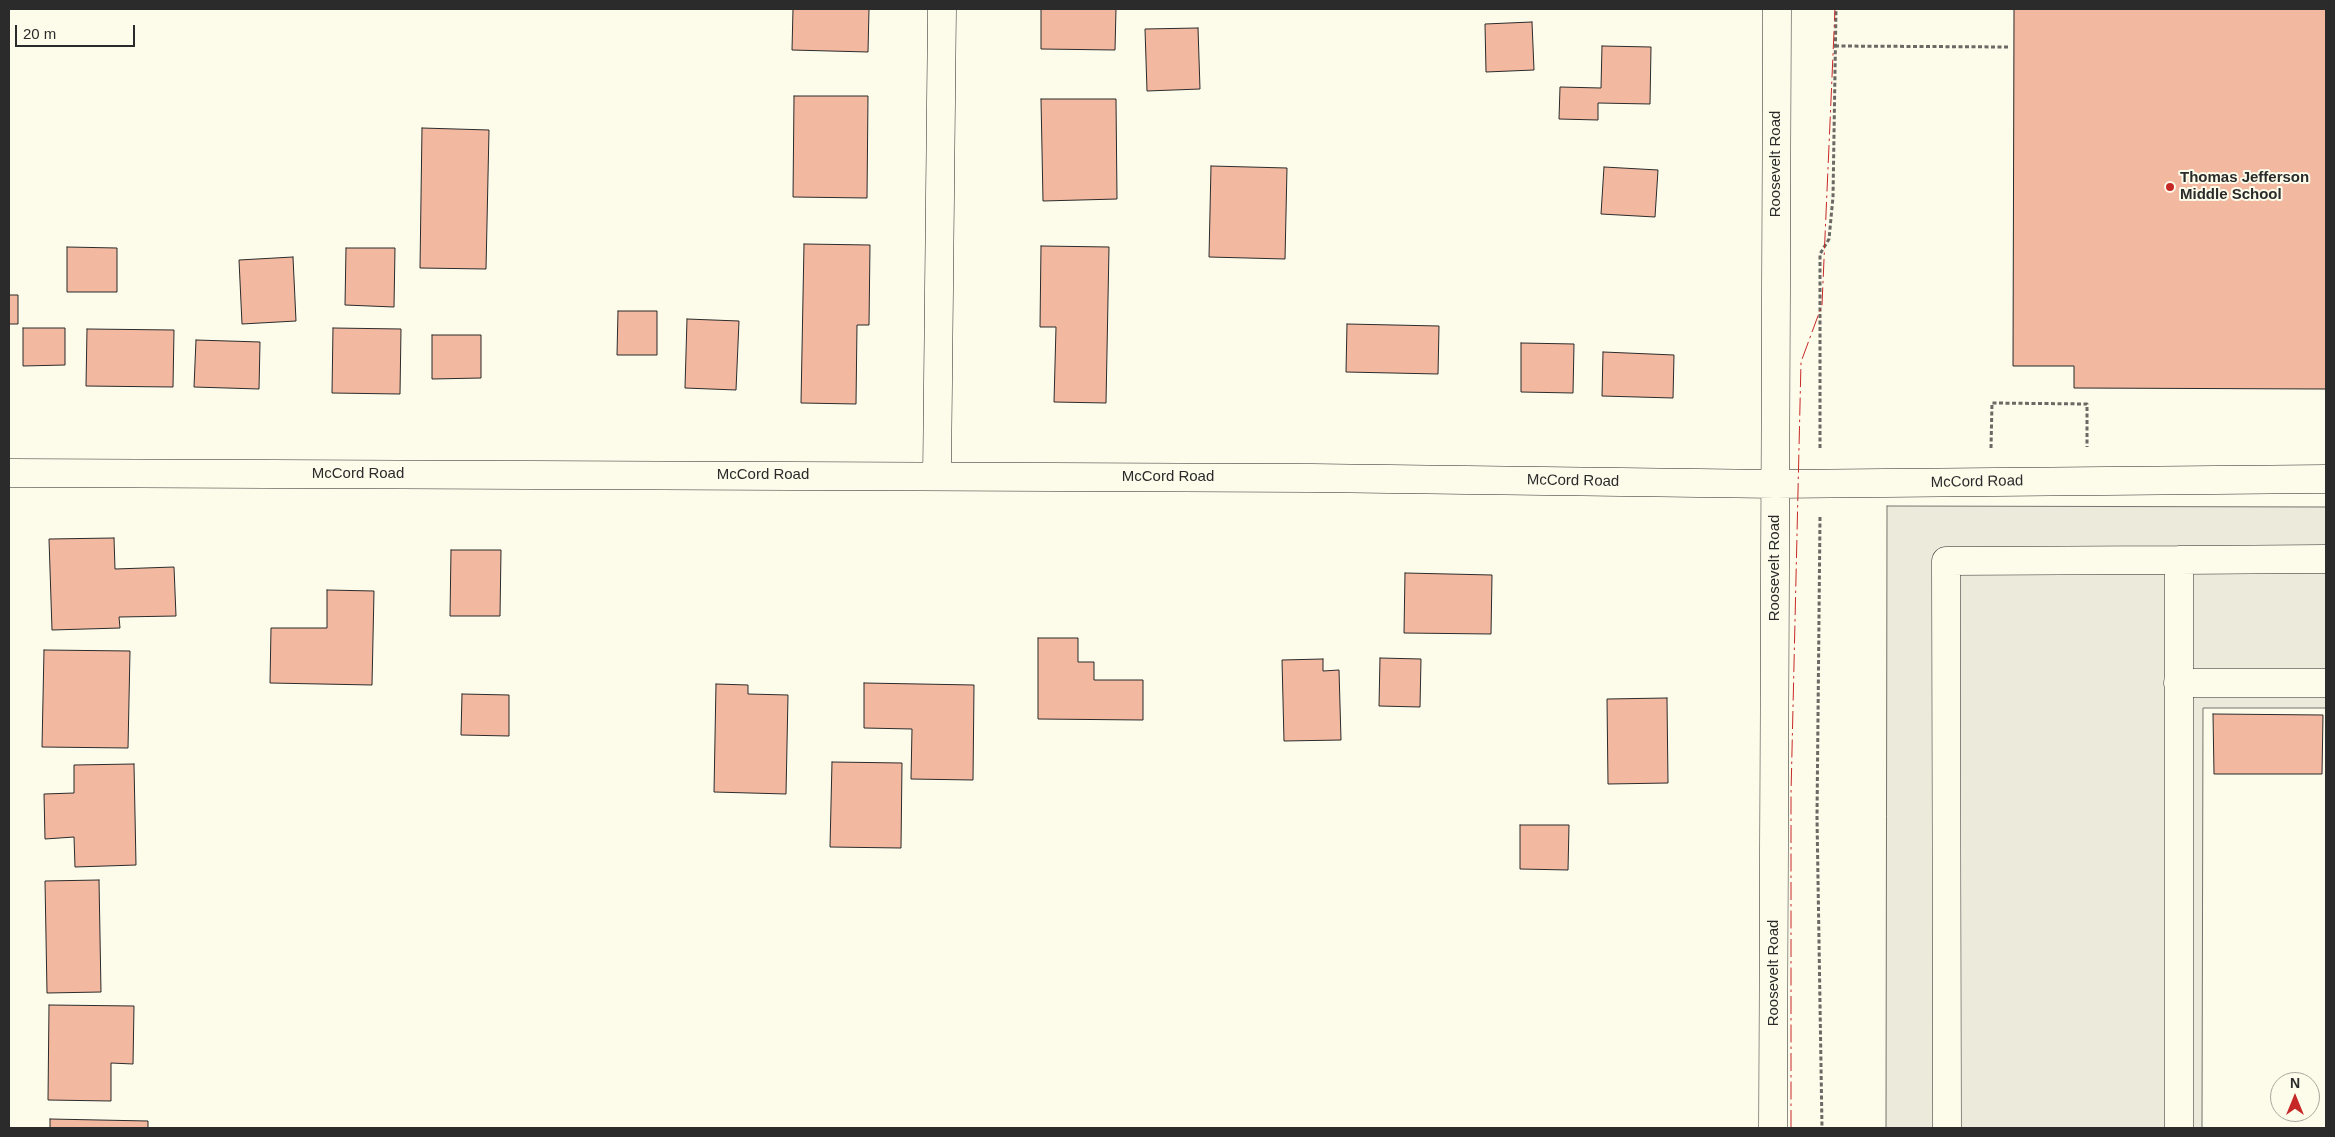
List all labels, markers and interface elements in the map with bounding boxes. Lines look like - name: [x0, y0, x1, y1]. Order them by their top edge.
- scale bar: [18, 15, 138, 47]
- text: 20 m: [23, 25, 56, 42]
- street label: Roosevelt Road: [1767, 111, 1785, 217]
- place label: Thomas Jefferson Middle School: [2180, 169, 2309, 204]
- marker: Thomas Jefferson Middle School: [2164, 181, 2176, 193]
- street label: McCord Road: [312, 465, 404, 483]
- street label: McCord Road: [717, 466, 809, 484]
- street label: McCord Road: [1122, 468, 1214, 486]
- street label: McCord Road: [1527, 471, 1619, 491]
- street label: McCord Road: [1931, 472, 2023, 492]
- street label: Roosevelt Road: [1766, 515, 1784, 621]
- street label: Roosevelt Road: [1765, 920, 1783, 1026]
- north arrow: [2270, 1072, 2320, 1122]
- text: N: [2290, 1075, 2300, 1091]

